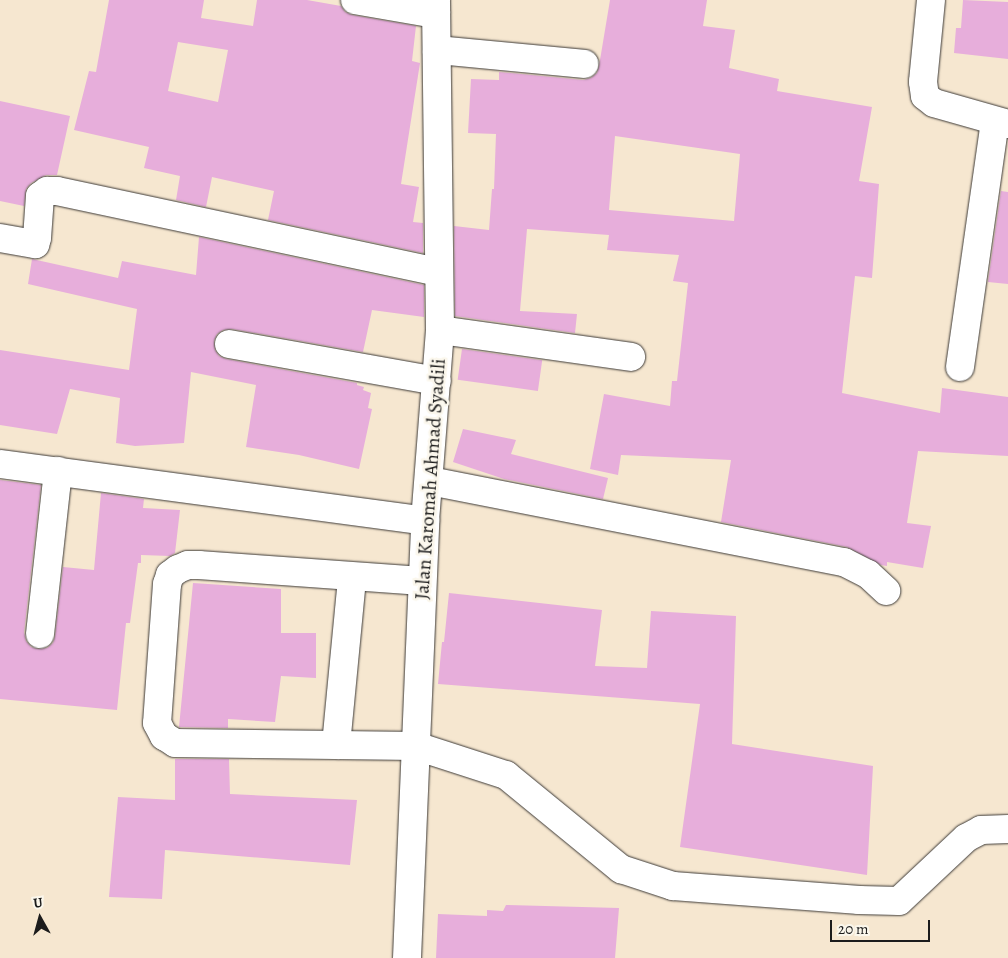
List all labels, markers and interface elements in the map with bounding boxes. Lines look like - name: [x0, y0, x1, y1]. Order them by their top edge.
- street label: Jalan Karomah Ahmad Syadili: [410, 358, 450, 600]
- north arrow: [15, 893, 65, 943]
- text: U: [32, 893, 44, 913]
- scale bar: [833, 910, 933, 942]
- text: 20 m: [838, 919, 869, 939]

